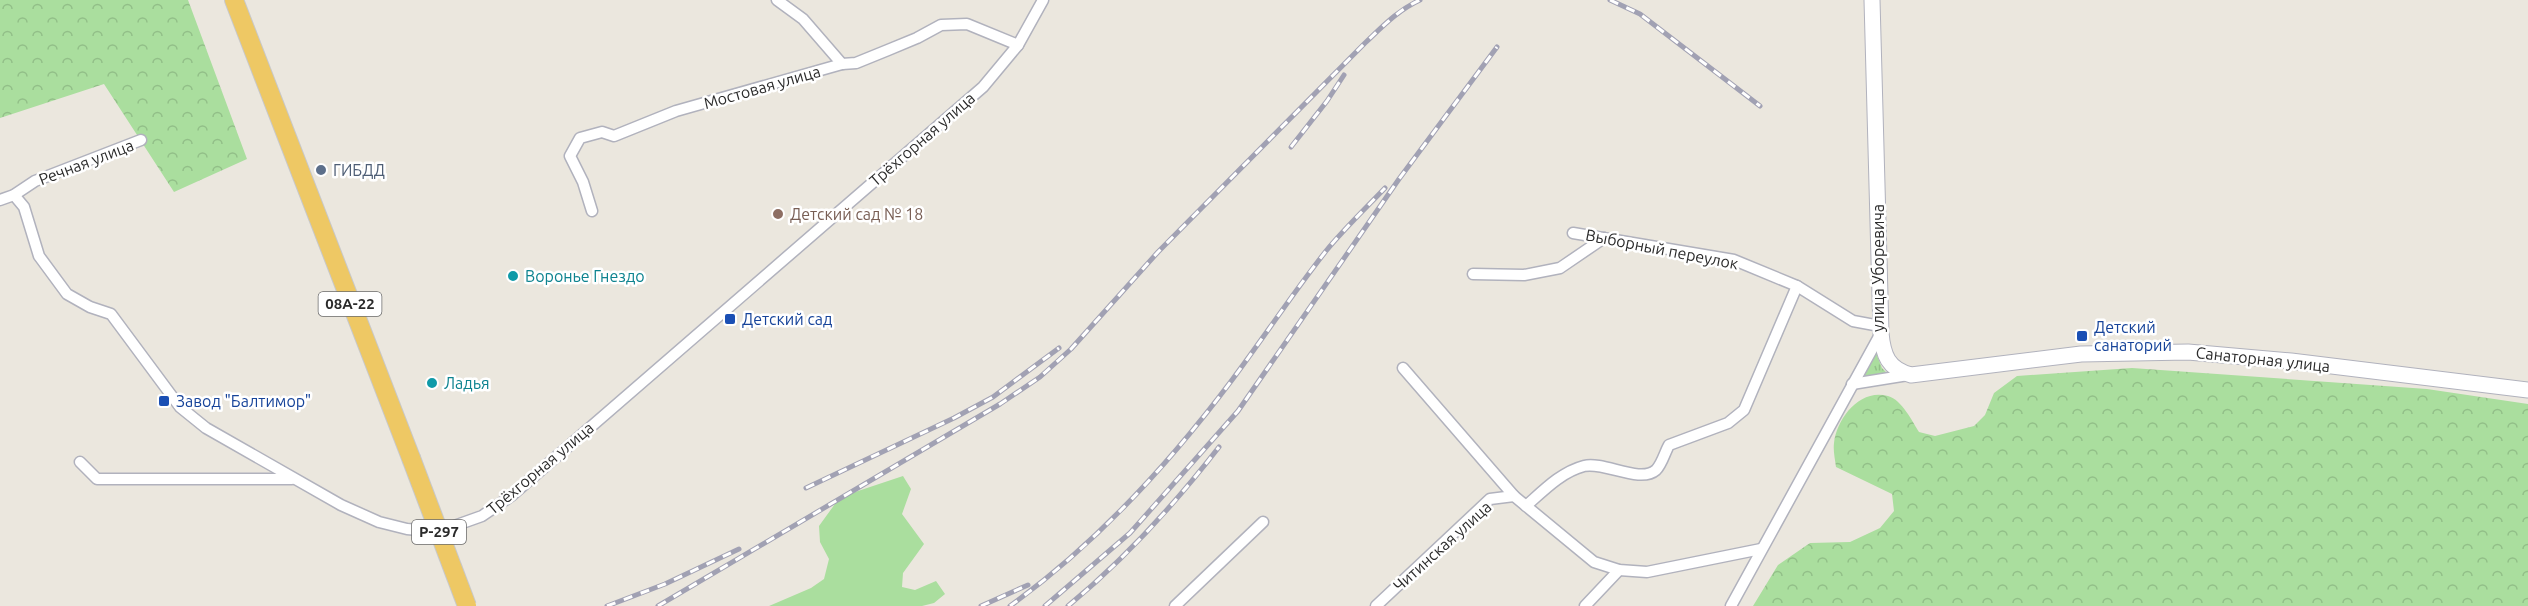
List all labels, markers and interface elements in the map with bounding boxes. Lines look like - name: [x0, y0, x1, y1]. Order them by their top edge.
- street label: Мостовая улица: [702, 62, 822, 112]
- street label: Трёхгорная улица: [866, 88, 978, 190]
- street label: Речная улица: [36, 136, 136, 188]
- place label: ГИБДД: [333, 161, 385, 179]
- marker: ГИБДД: [314, 163, 328, 177]
- street label: улица Уборевича: [1869, 204, 1887, 332]
- place label: Детский сад № 18: [790, 205, 923, 223]
- marker: Детский сад № 18: [771, 207, 785, 221]
- street label: Выборный переулок: [1584, 225, 1740, 273]
- place label: Воронье Гнездо: [525, 267, 645, 285]
- marker: Воронье Гнездо: [506, 269, 520, 283]
- road number: 08А-22: [318, 292, 382, 316]
- place label: Детский сад: [742, 310, 832, 328]
- marker: Детский сад: [723, 312, 737, 326]
- place label: Детский санаторий: [2094, 318, 2172, 354]
- marker: Детский санаторий: [2075, 329, 2089, 343]
- street label: Санаторная улица: [2195, 343, 2331, 375]
- place label: Ладья: [444, 374, 490, 392]
- marker: Ладья: [425, 376, 439, 390]
- place label: Завод "Балтимор": [176, 392, 311, 410]
- marker: Завод "Балтимор": [157, 394, 171, 408]
- street label: Трёхгорная улица: [483, 418, 597, 518]
- street label: Читинская улица: [1389, 497, 1495, 595]
- road number: Р-297: [412, 520, 466, 544]

